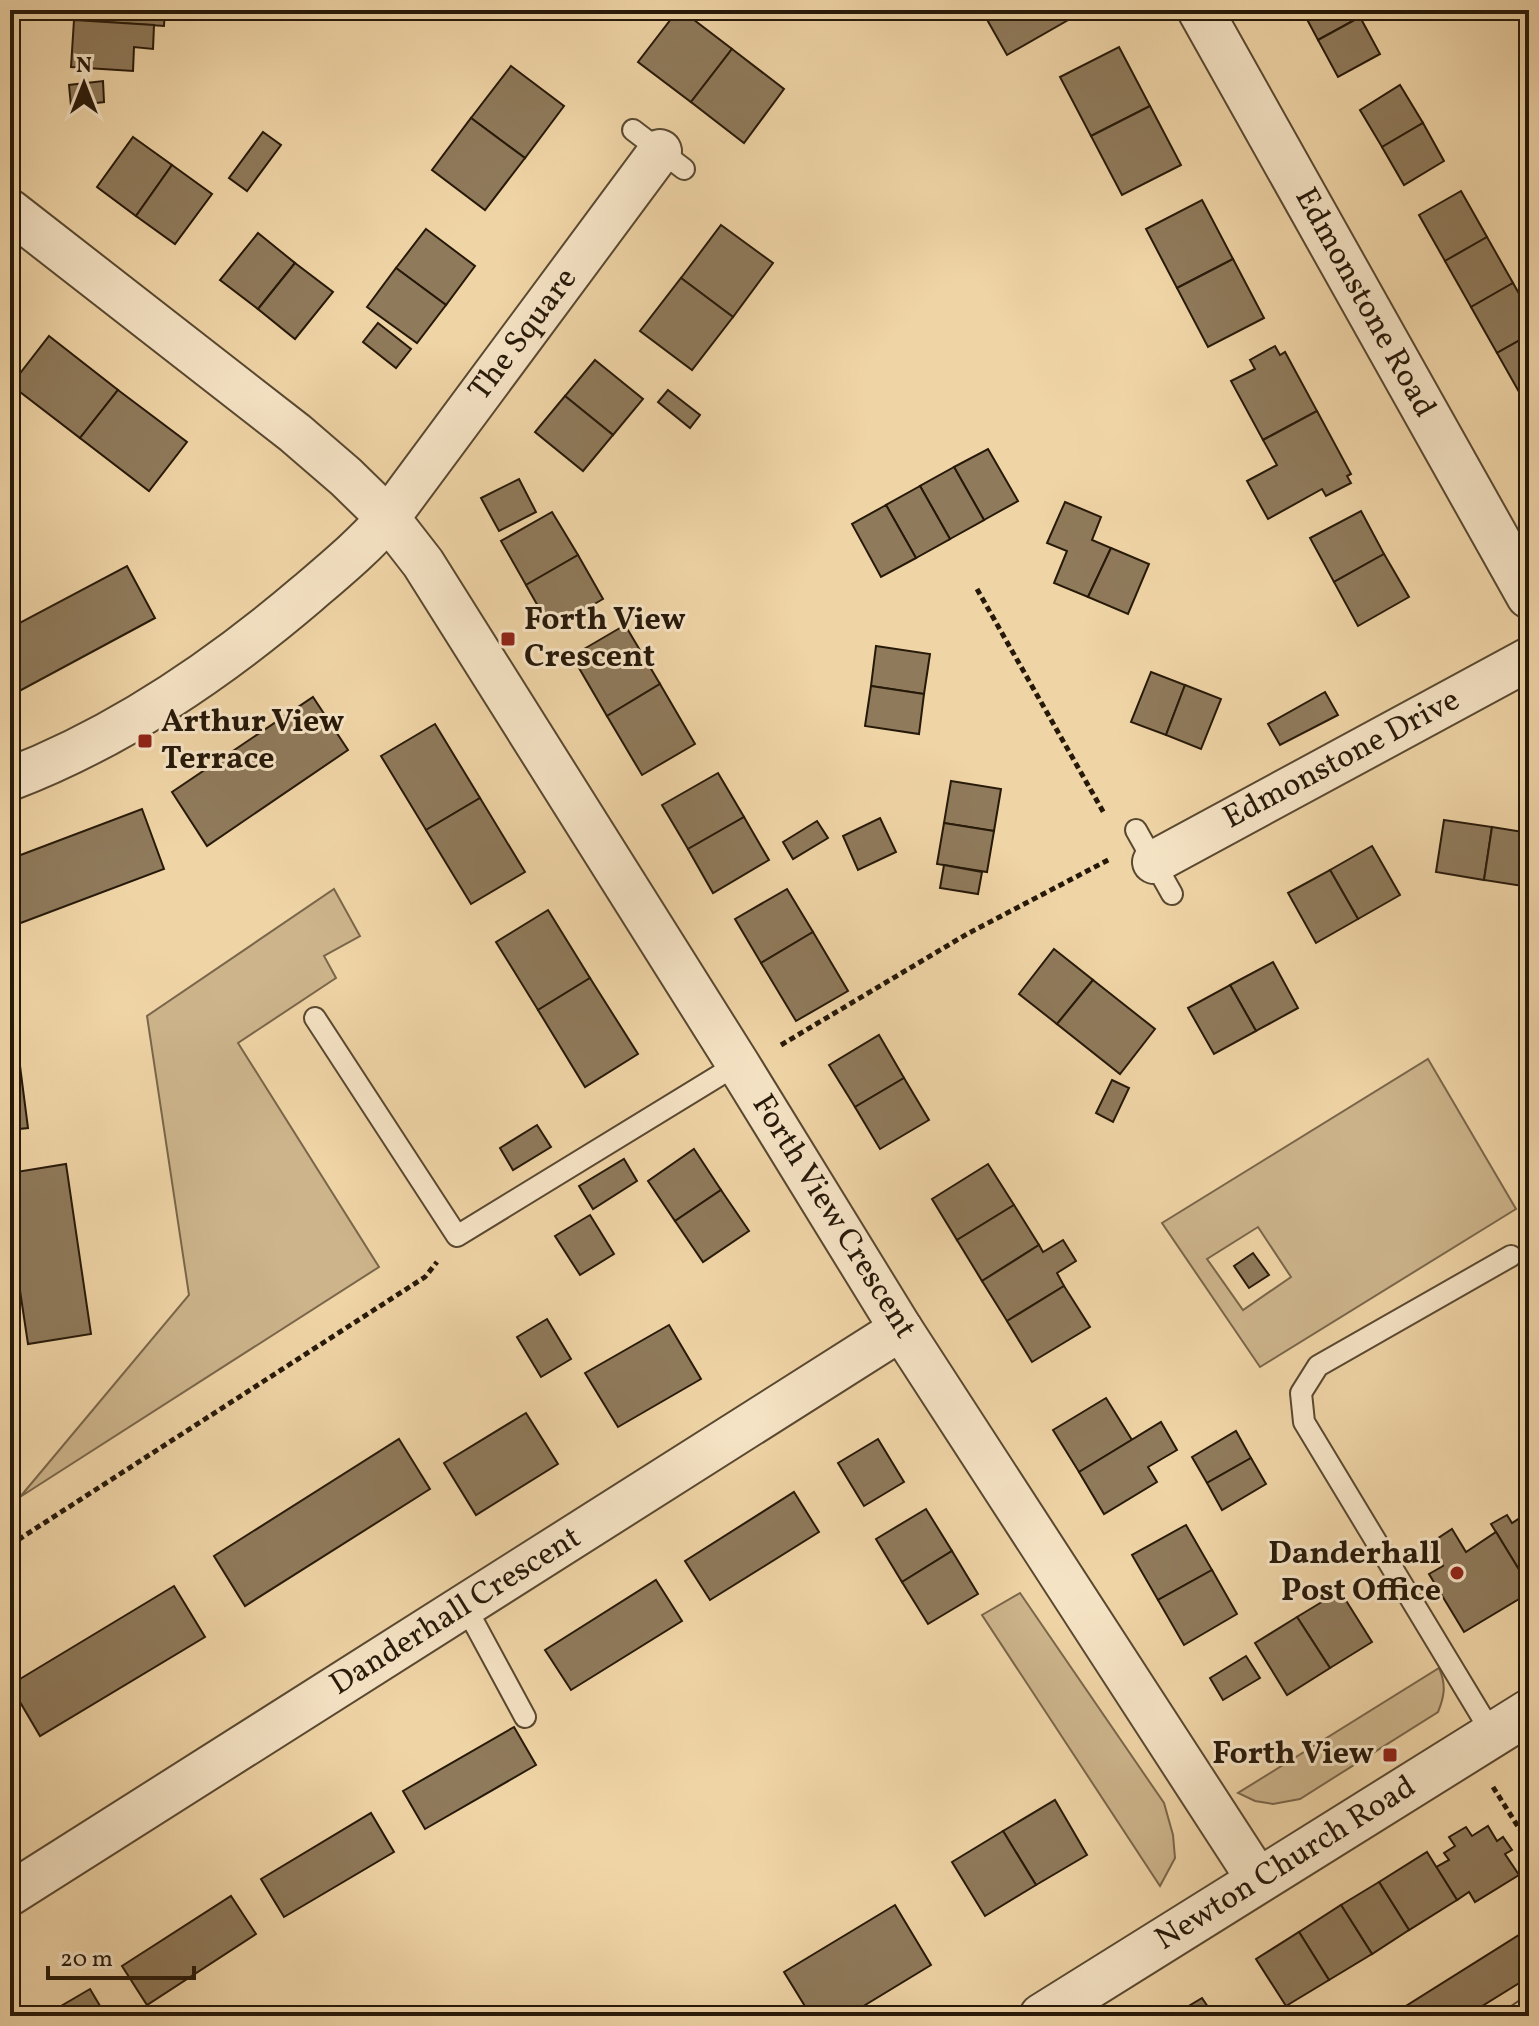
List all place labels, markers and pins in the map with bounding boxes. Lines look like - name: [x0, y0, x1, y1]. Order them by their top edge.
- place label: Forth View Crescent: [524, 599, 686, 680]
- marker: Forth View Crescent: [499, 630, 517, 648]
- place label: Arthur View Terrace: [161, 701, 344, 782]
- marker: Arthur View Terrace: [136, 732, 154, 750]
- place label: Danderhall Post Office: [1268, 1533, 1441, 1614]
- marker: Danderhall Post Office: [1448, 1564, 1466, 1582]
- place label: Forth View: [1212, 1733, 1374, 1777]
- marker: Forth View: [1381, 1746, 1399, 1764]

